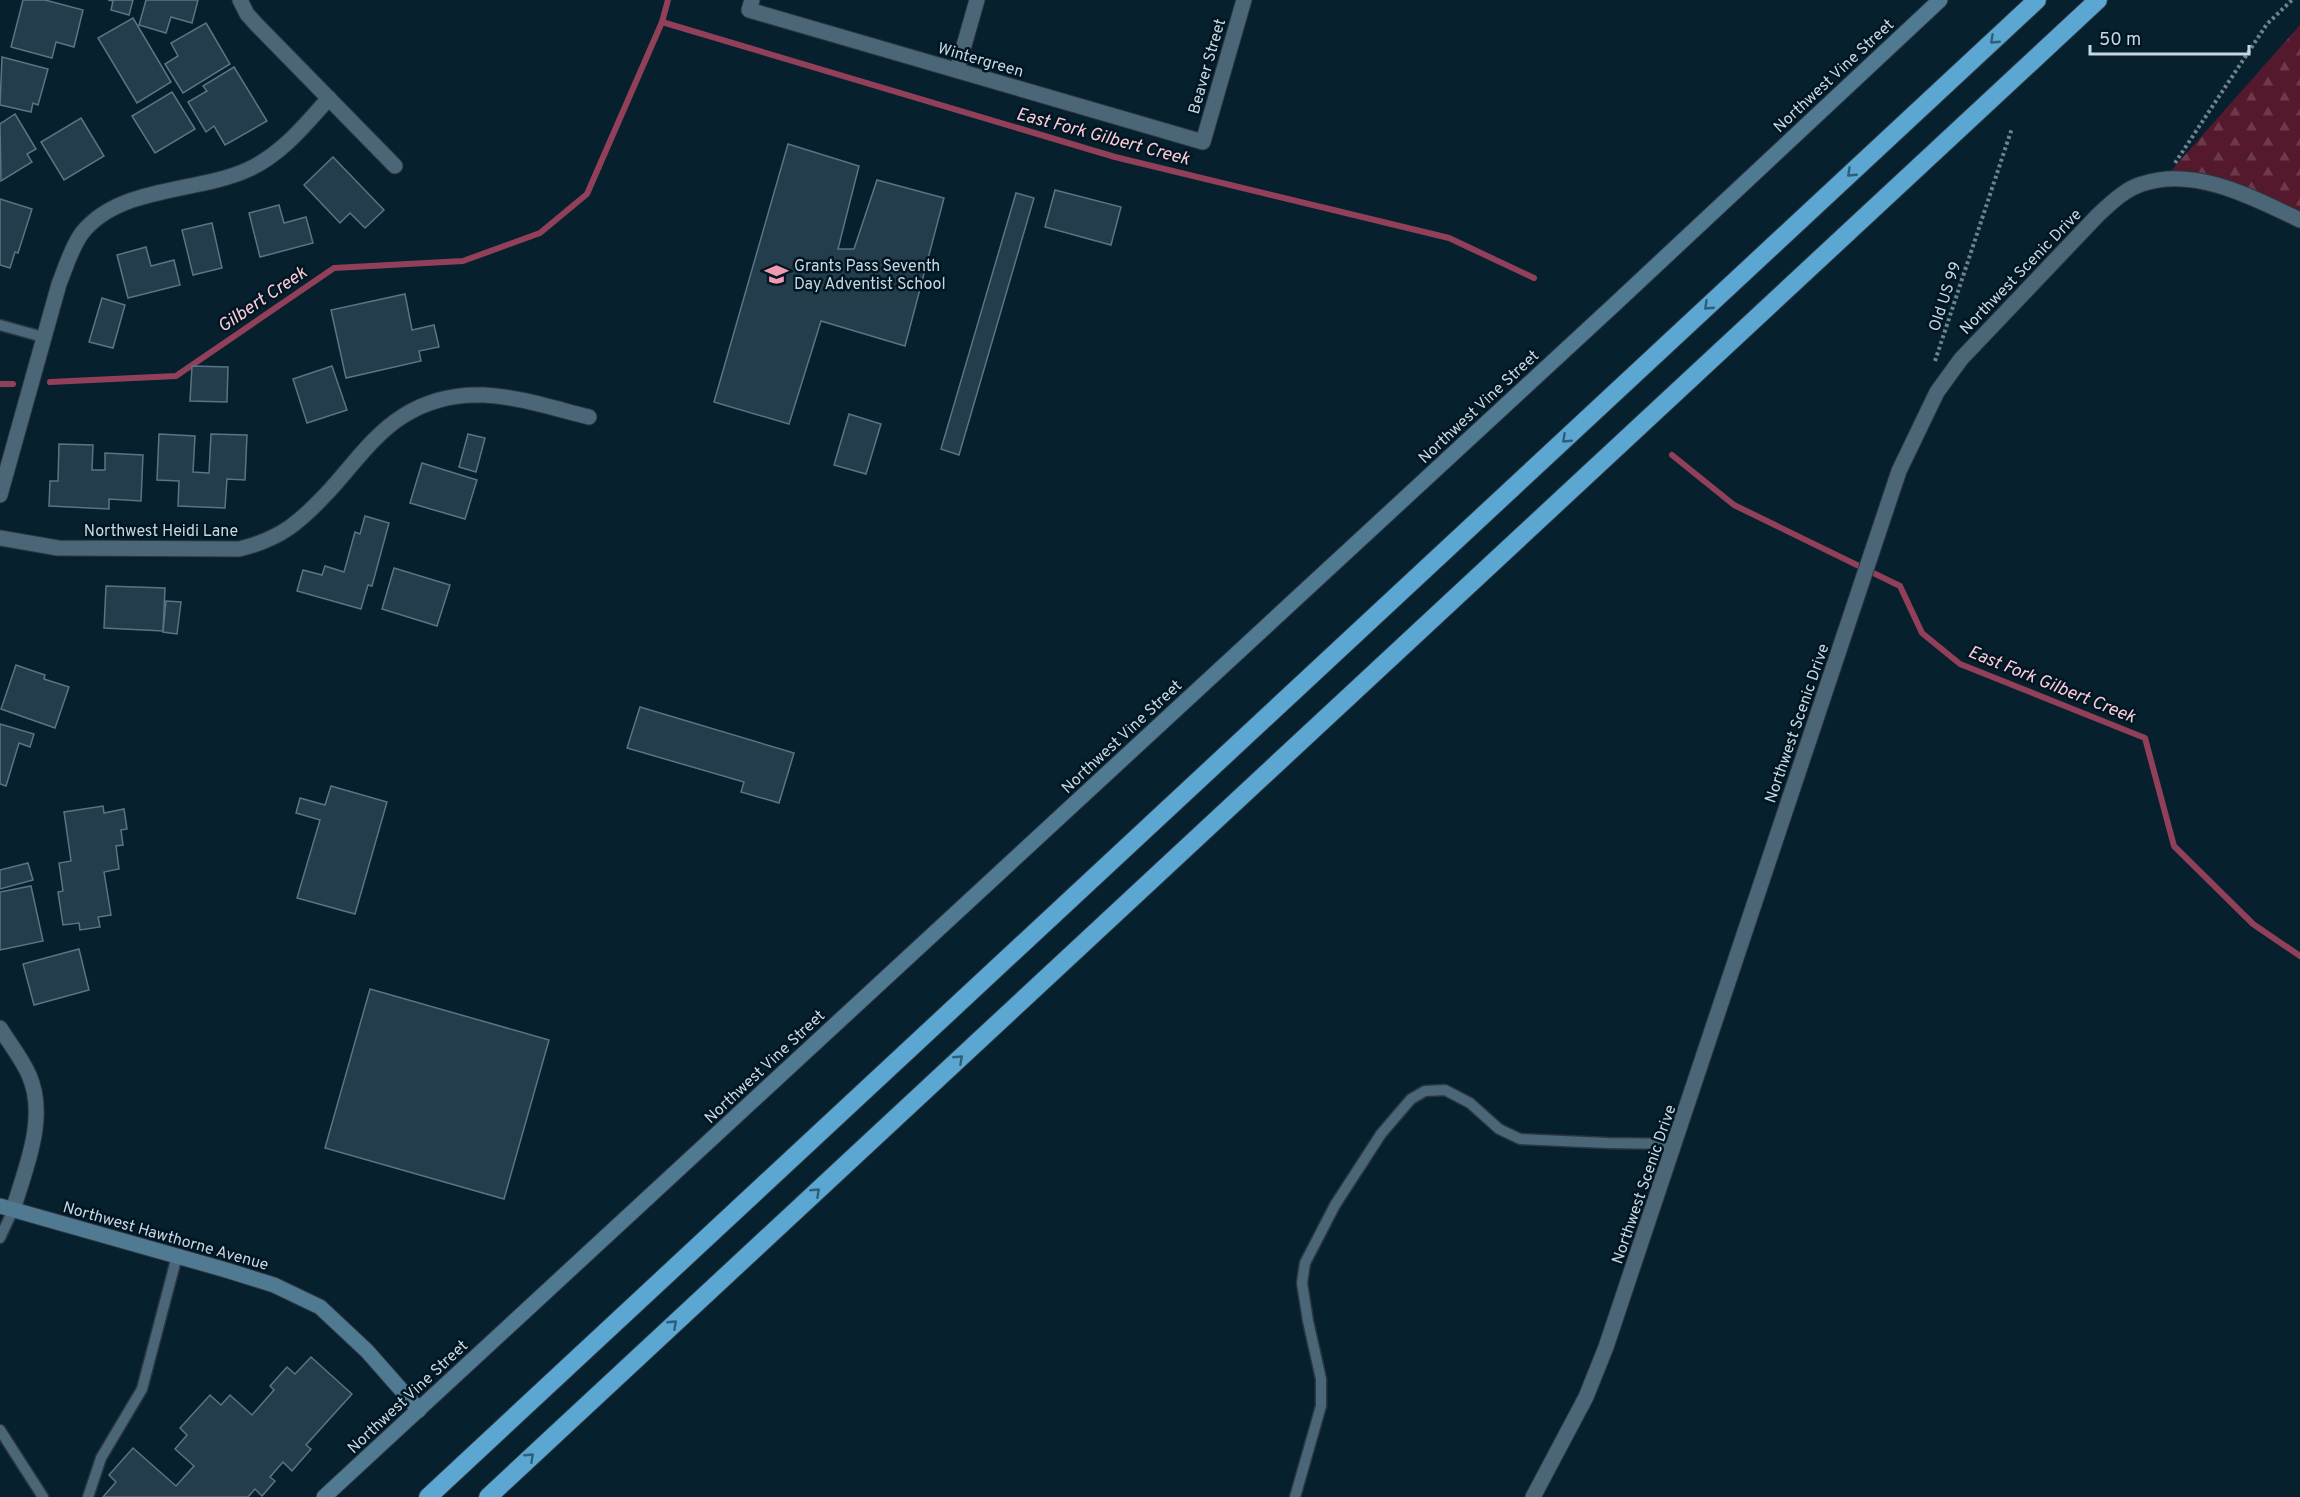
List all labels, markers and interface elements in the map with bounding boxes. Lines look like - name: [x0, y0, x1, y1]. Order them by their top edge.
- street label: Northwest Vine Street: [1770, 15, 1899, 138]
- street label: Beaver Street: [1185, 16, 1231, 117]
- scale bar: [2090, 18, 2249, 56]
- text: 50 m: [2099, 29, 2141, 52]
- one-way arrow: [1990, 33, 2000, 44]
- street label: Wintergreen: [935, 39, 1026, 83]
- water label: East Fork Gilbert Creek: [1013, 103, 1193, 172]
- one-way arrow: [1847, 166, 1858, 177]
- street label: Northwest Scenic Drive: [1956, 205, 2087, 339]
- place label: Grants Pass Seventh Day Adventist School: [794, 257, 946, 295]
- street label: Old US 99: [1925, 259, 1967, 334]
- water label: Gilbert Creek: [214, 261, 313, 339]
- school or university icon: Grants Pass Seventh Day Adventist School: [763, 261, 789, 287]
- one-way arrow: [1705, 298, 1716, 309]
- street label: Northwest Vine Street: [1415, 346, 1544, 469]
- one-way arrow: [1562, 431, 1573, 442]
- street label: Northwest Heidi Lane: [84, 522, 238, 542]
- street label: Northwest Scenic Drive: [1761, 641, 1835, 806]
- water label: East Fork Gilbert Creek: [1964, 641, 2139, 730]
- street label: Northwest Vine Street: [1058, 676, 1187, 799]
- street label: Northwest Vine Street: [701, 1006, 830, 1129]
- one-way arrow: [952, 1055, 963, 1066]
- street label: Northwest Scenic Drive: [1608, 1102, 1682, 1267]
- one-way arrow: [809, 1188, 820, 1199]
- street label: Northwest Hawthorne Avenue: [60, 1198, 271, 1276]
- one-way arrow: [666, 1321, 677, 1332]
- street label: Northwest Vine Street: [344, 1336, 473, 1459]
- one-way arrow: [524, 1453, 534, 1464]

